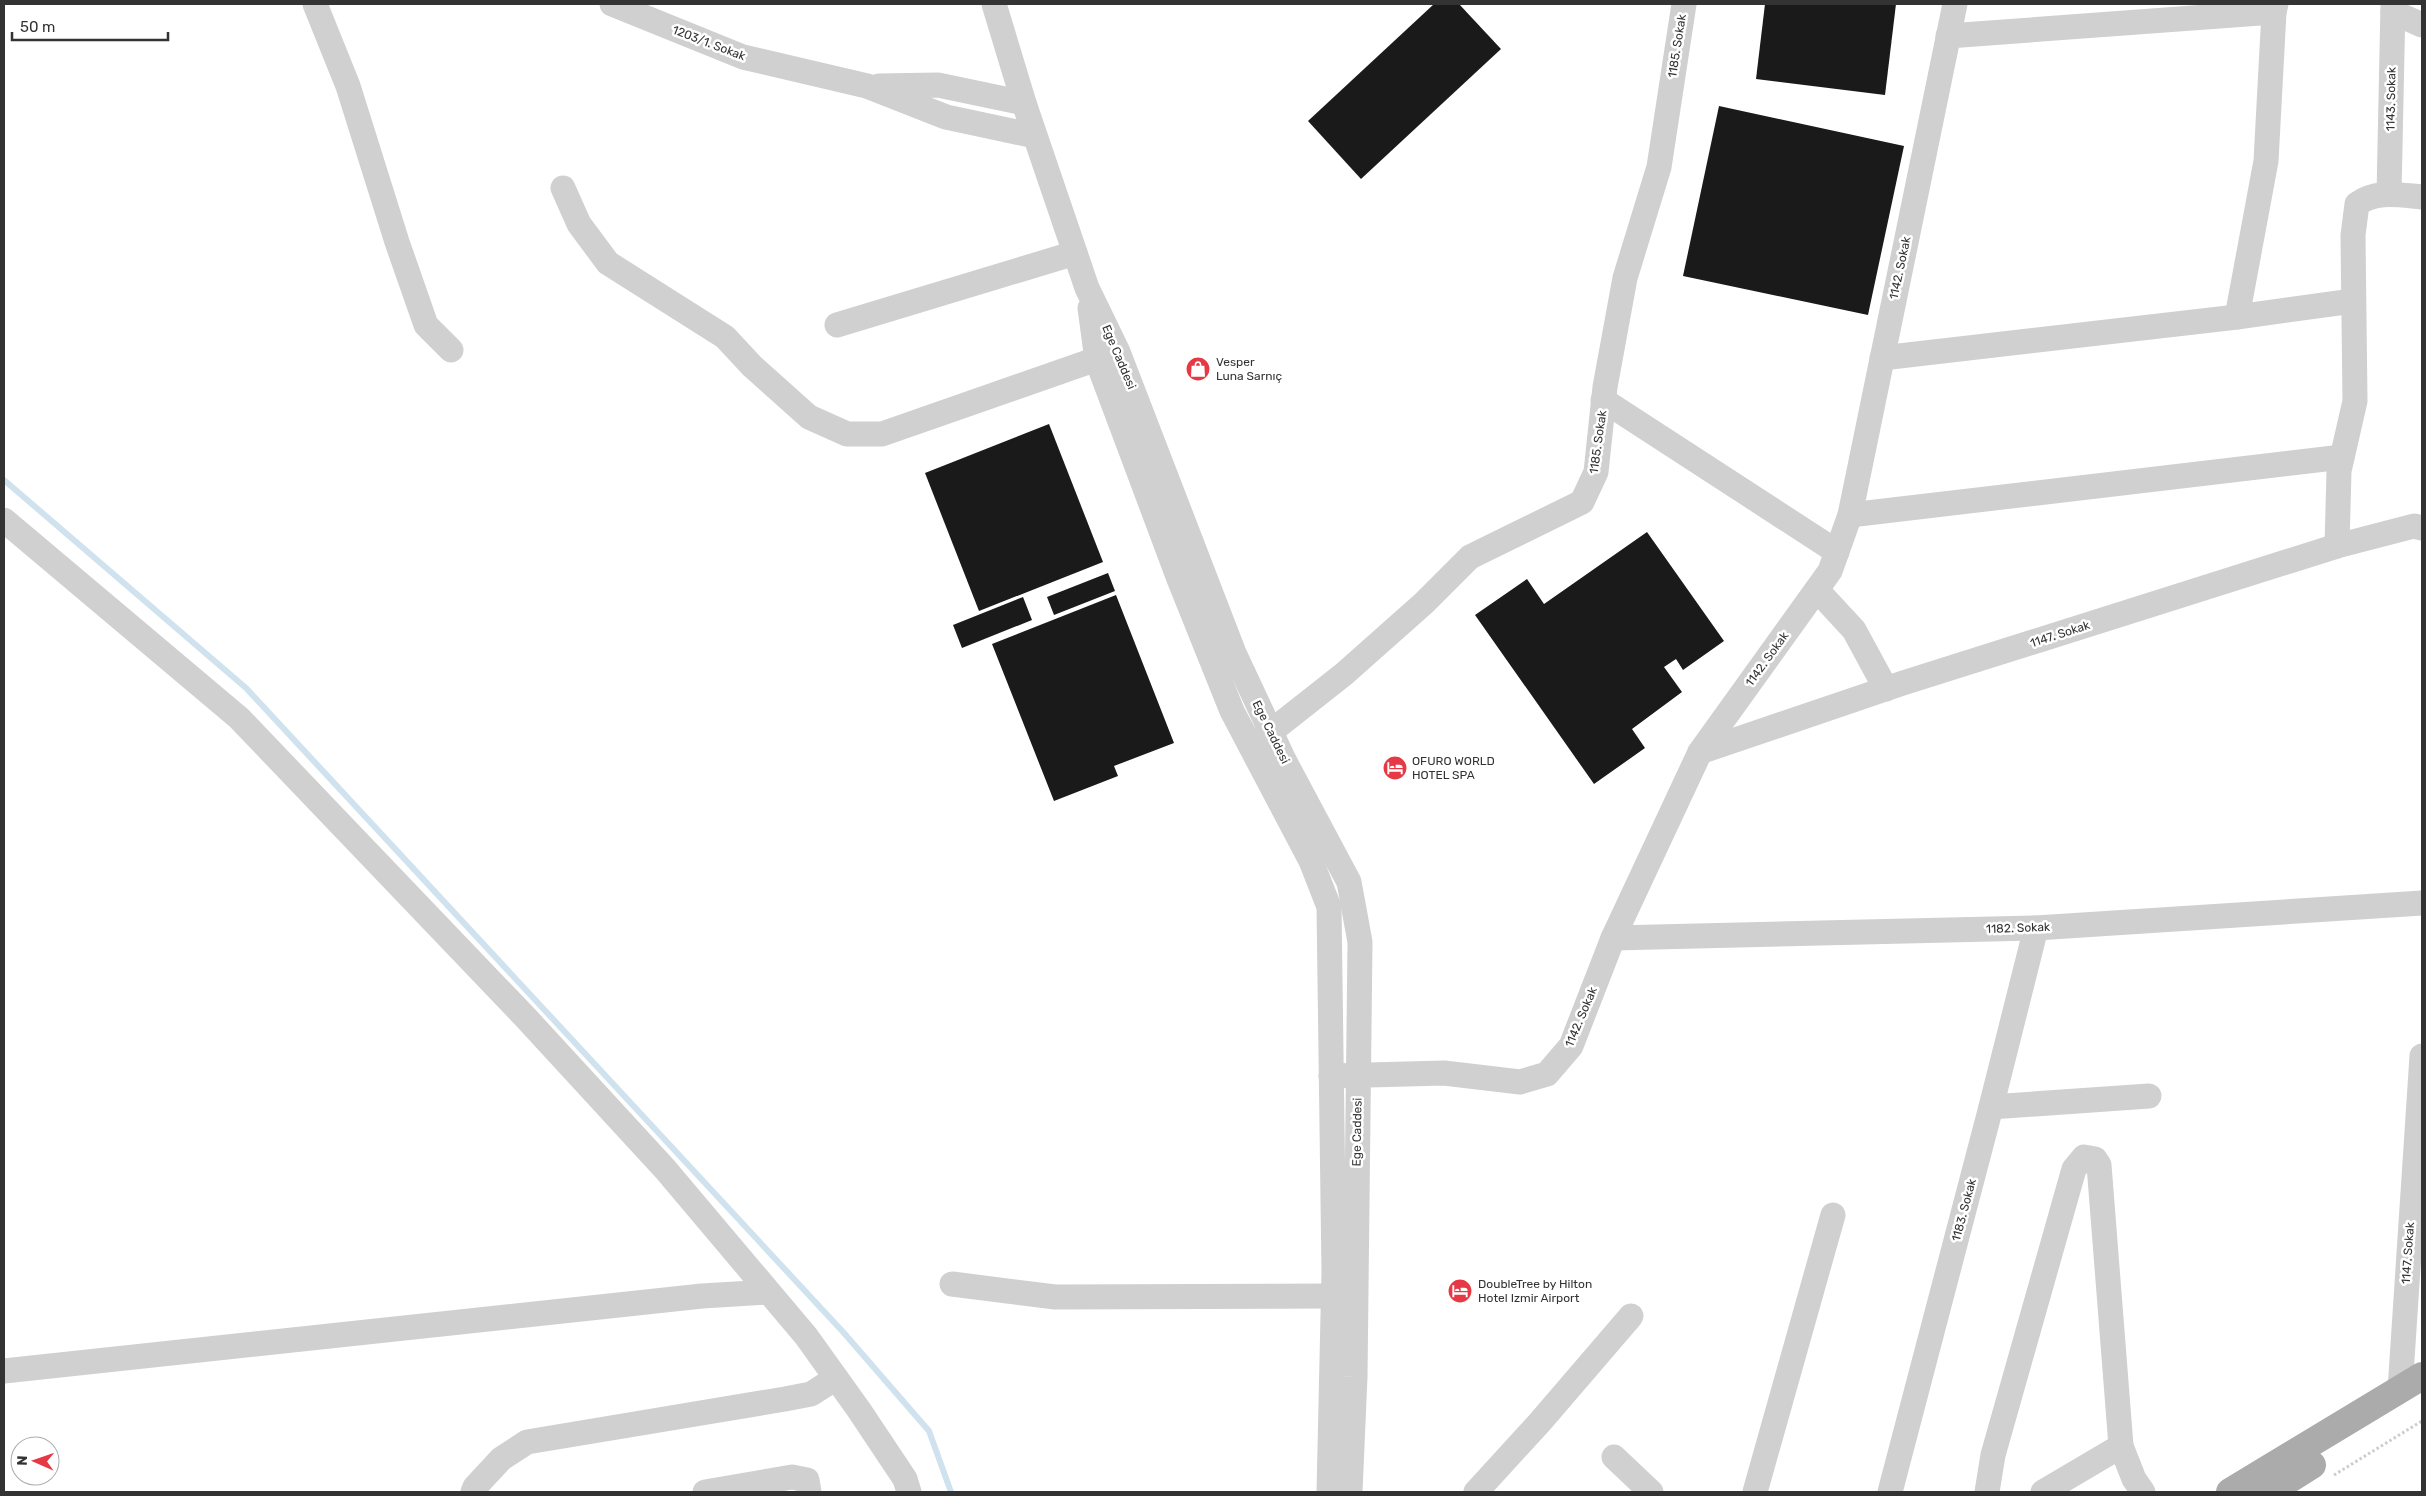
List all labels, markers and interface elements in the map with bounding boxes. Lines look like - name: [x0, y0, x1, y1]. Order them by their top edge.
- scale bar: [12, 10, 169, 42]
- street label: 1185. Sokak: [1665, 12, 1689, 79]
- text: 50 m: [20, 18, 55, 36]
- street label: 1203/1. Sokak: [671, 23, 748, 64]
- street label: 1143. Sokak: [2383, 66, 2399, 131]
- street label: 1142. Sokak: [1887, 234, 1914, 301]
- street label: Ege Caddesi: [1099, 323, 1139, 391]
- place label: Vesper Luna Sarnıç: [1216, 355, 1282, 383]
- shop icon: Vesper Luna Sarnıç: [1185, 356, 1211, 382]
- street label: 1185. Sokak: [1587, 408, 1610, 475]
- street label: 1147. Sokak: [2028, 618, 2092, 650]
- street label: 1142. Sokak: [1743, 628, 1792, 689]
- street label: Ege Caddesi: [1250, 698, 1292, 766]
- place label: OFURO WORLD HOTEL SPA: [1412, 754, 1495, 782]
- hotel icon: OFURO WORLD HOTEL SPA: [1382, 755, 1408, 781]
- street label: 1182. Sokak: [1986, 920, 2051, 936]
- street label: 1142. Sokak: [1562, 984, 1600, 1049]
- street label: Ege Caddesi: [1349, 1097, 1365, 1166]
- street label: 1183. Sokak: [1949, 1176, 1979, 1243]
- street label: 1147. Sokak: [2399, 1221, 2417, 1284]
- place label: DoubleTree by Hilton Hotel Izmir Airport: [1478, 1277, 1592, 1305]
- hotel icon: DoubleTree by Hilton Hotel Izmir Airport: [1447, 1278, 1473, 1304]
- north arrow: [10, 1436, 60, 1486]
- text: N: [14, 1455, 31, 1466]

